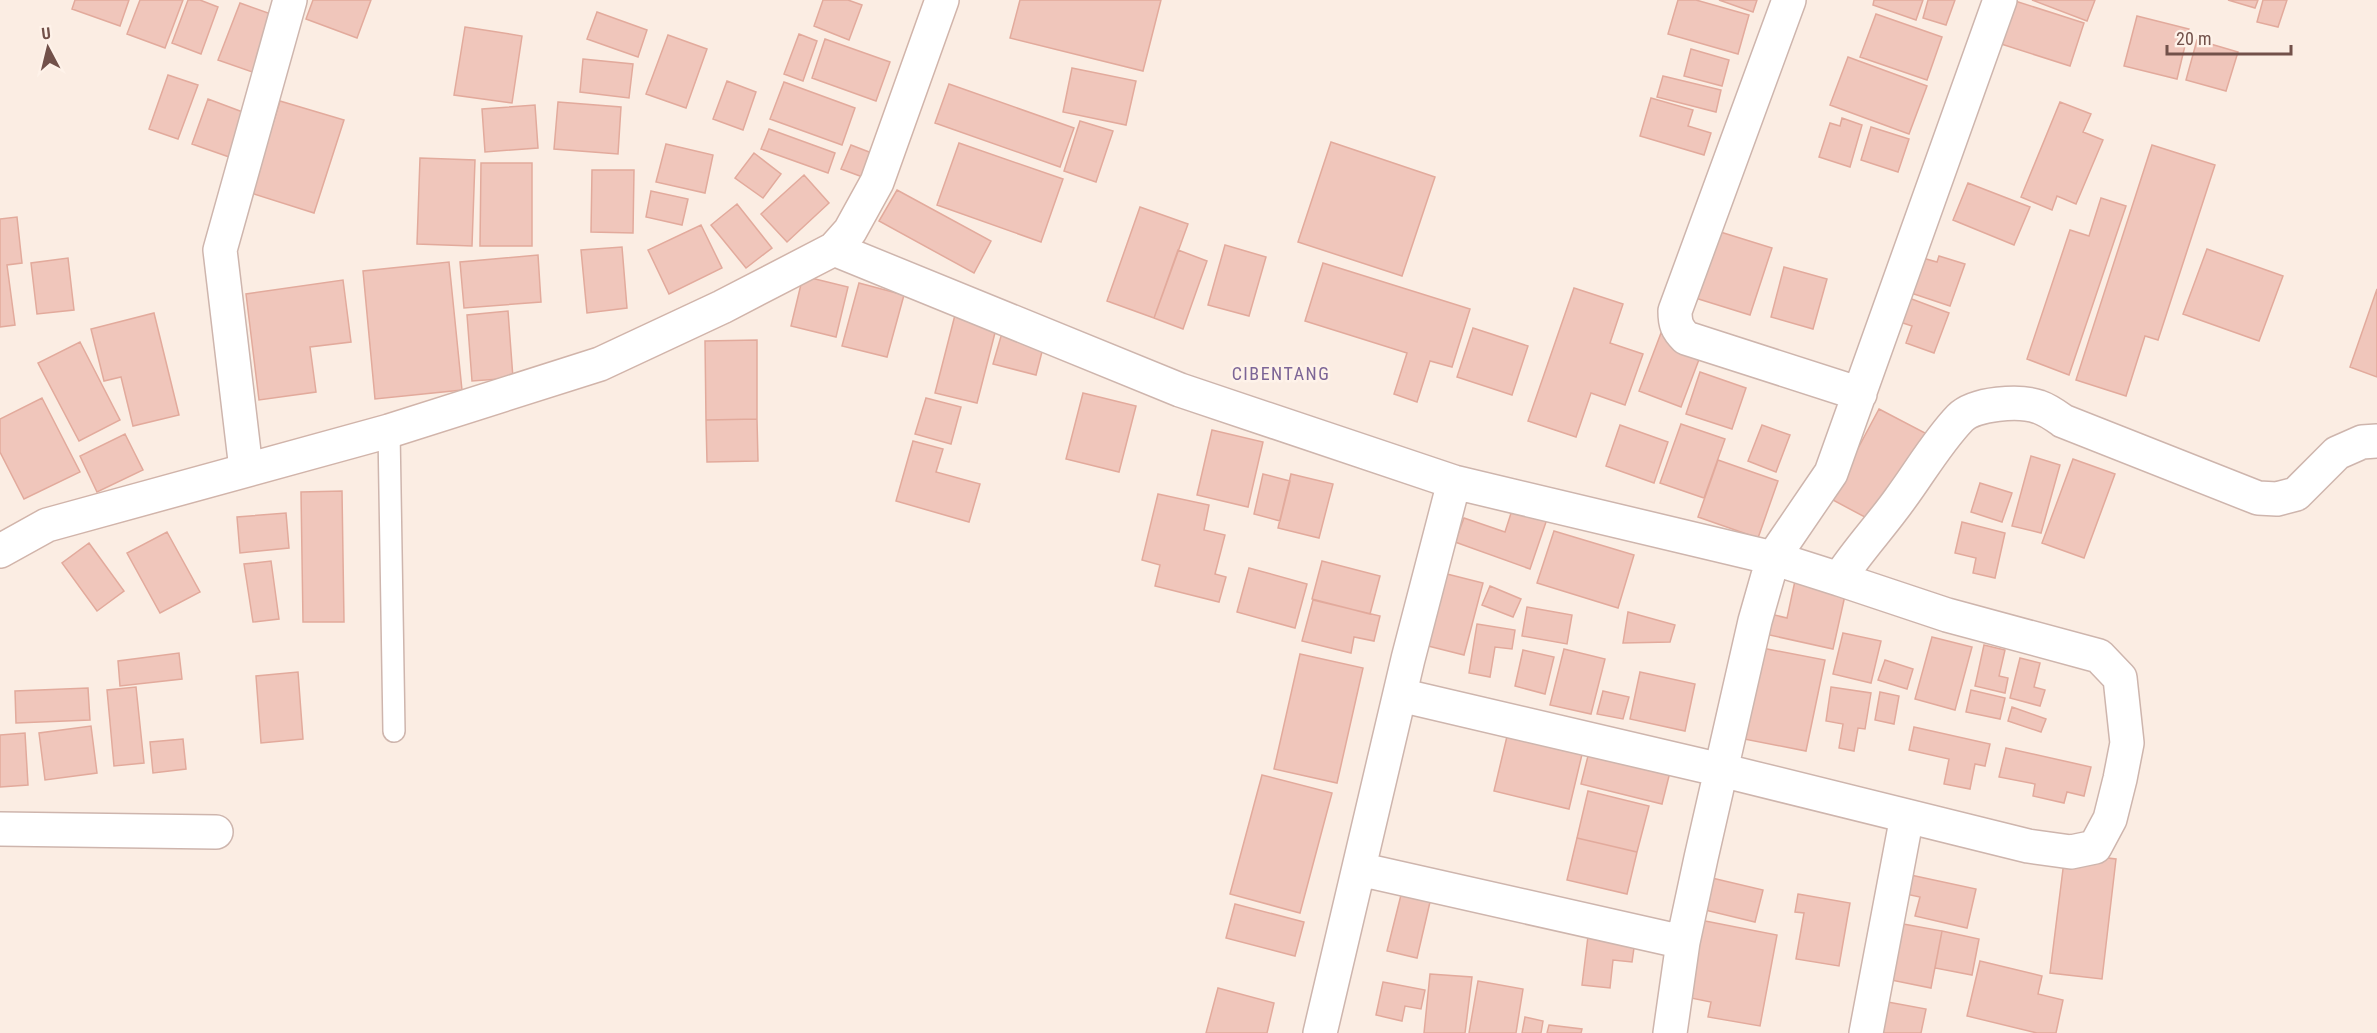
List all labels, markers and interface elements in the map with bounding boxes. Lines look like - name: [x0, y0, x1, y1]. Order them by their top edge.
- north arrow: [18, 18, 78, 78]
- scale bar: [2167, 18, 2292, 56]
- text: U: [41, 24, 52, 44]
- text: 20 m: [2176, 28, 2211, 49]
- district label: CIBENTANG: [1232, 363, 1330, 384]

